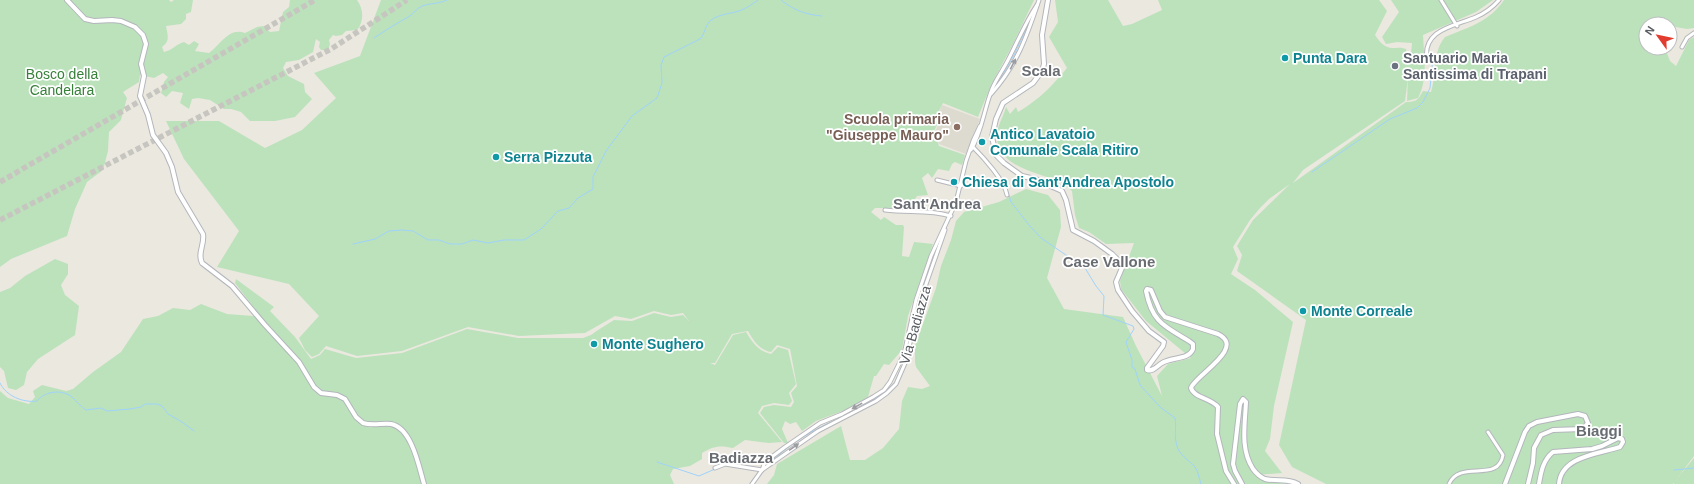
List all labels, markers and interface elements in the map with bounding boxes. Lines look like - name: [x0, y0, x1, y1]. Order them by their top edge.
- north arrow: [1638, 16, 1678, 56]
- text: N: [1642, 24, 1657, 37]
- place label: Punta Dara: [1293, 50, 1367, 66]
- place label: Santuario Maria Santissima di Trapani: [1403, 50, 1547, 82]
- marker: Punta Dara: [1280, 53, 1290, 63]
- one-way arrow: [1010, 58, 1016, 70]
- marker: Santuario Maria Santissima di Trapani: [1390, 61, 1400, 71]
- district label: Scala: [1021, 62, 1061, 79]
- park label: Bosco della Candelara: [26, 66, 98, 98]
- place label: Scuola primaria "Giuseppe Mauro": [826, 111, 949, 143]
- marker: Scuola primaria "Giuseppe Mauro": [952, 122, 962, 132]
- place label: Antico Lavatoio Comunale Scala Ritiro: [990, 126, 1139, 158]
- marker: Antico Lavatoio Comunale Scala Ritiro: [977, 137, 987, 147]
- place label: Serra Pizzuta: [504, 149, 592, 165]
- marker: Serra Pizzuta: [491, 152, 501, 162]
- place label: Chiesa di Sant'Andrea Apostolo: [962, 174, 1174, 190]
- marker: Chiesa di Sant'Andrea Apostolo: [949, 177, 959, 187]
- district label: Sant'Andrea: [893, 195, 982, 212]
- district label: Case Vallone: [1063, 253, 1155, 270]
- street label: Via Badiazza: [896, 283, 934, 366]
- place label: Monte Correale: [1311, 303, 1413, 319]
- marker: Monte Correale: [1298, 306, 1308, 316]
- place label: Monte Sughero: [602, 336, 704, 352]
- marker: Monte Sughero: [589, 339, 599, 349]
- one-way arrow: [851, 403, 862, 410]
- district label: Biaggi: [1576, 422, 1622, 439]
- one-way arrow: [788, 443, 799, 451]
- district label: Badiazza: [709, 449, 774, 466]

